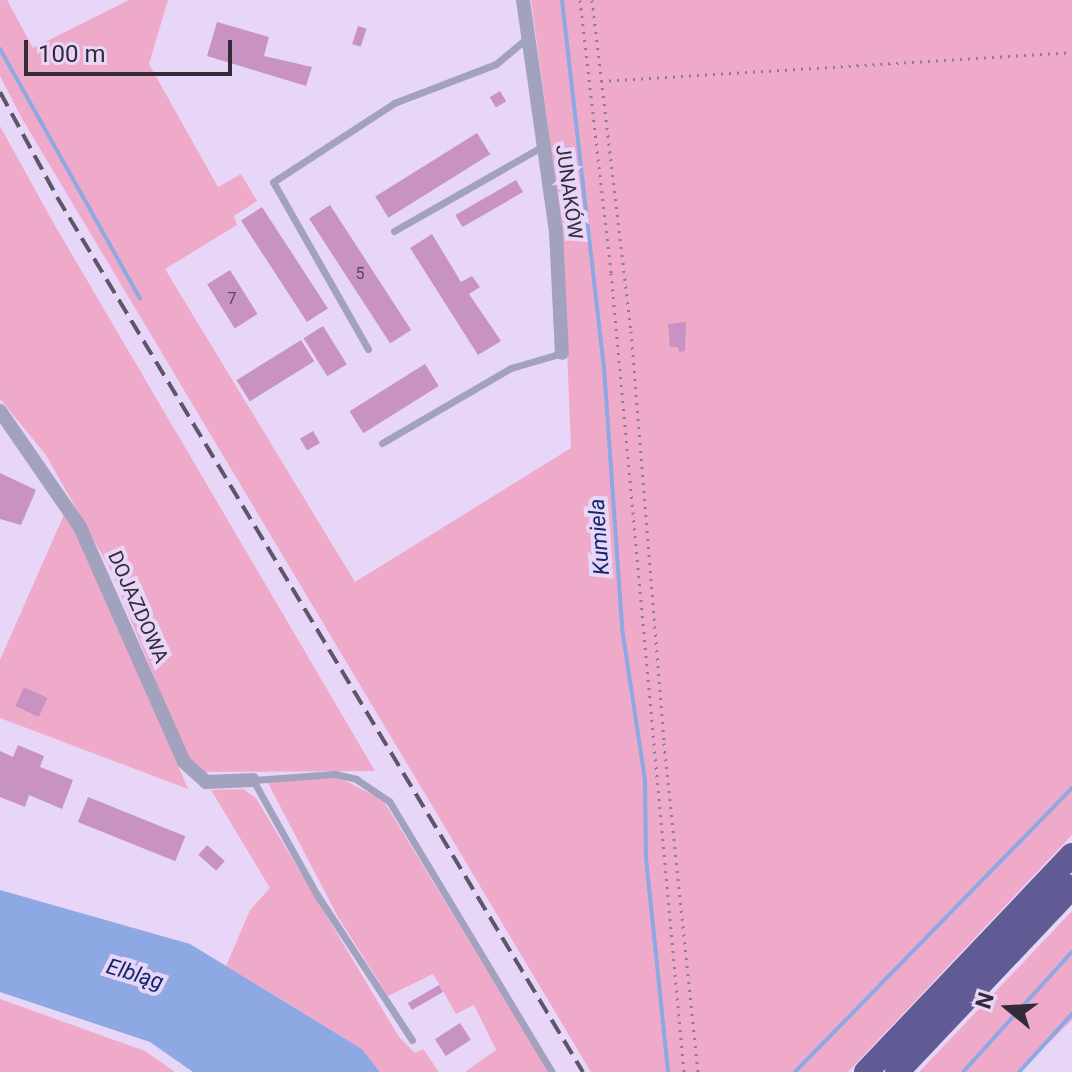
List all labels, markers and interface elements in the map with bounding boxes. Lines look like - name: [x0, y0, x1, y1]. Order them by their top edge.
- scale bar: [28, 24, 236, 74]
- text: 100 m: [38, 40, 105, 68]
- street label: JUNAKÓW: [550, 143, 588, 241]
- house number: 5: [356, 264, 364, 284]
- house number: 7: [228, 289, 236, 309]
- water label: Kumiela: [583, 498, 615, 576]
- street label: DOJAZDOWA: [103, 547, 173, 667]
- water label: Elbląg: [103, 953, 167, 995]
- north arrow: [968, 968, 1048, 1048]
- text: N: [970, 989, 999, 1012]

